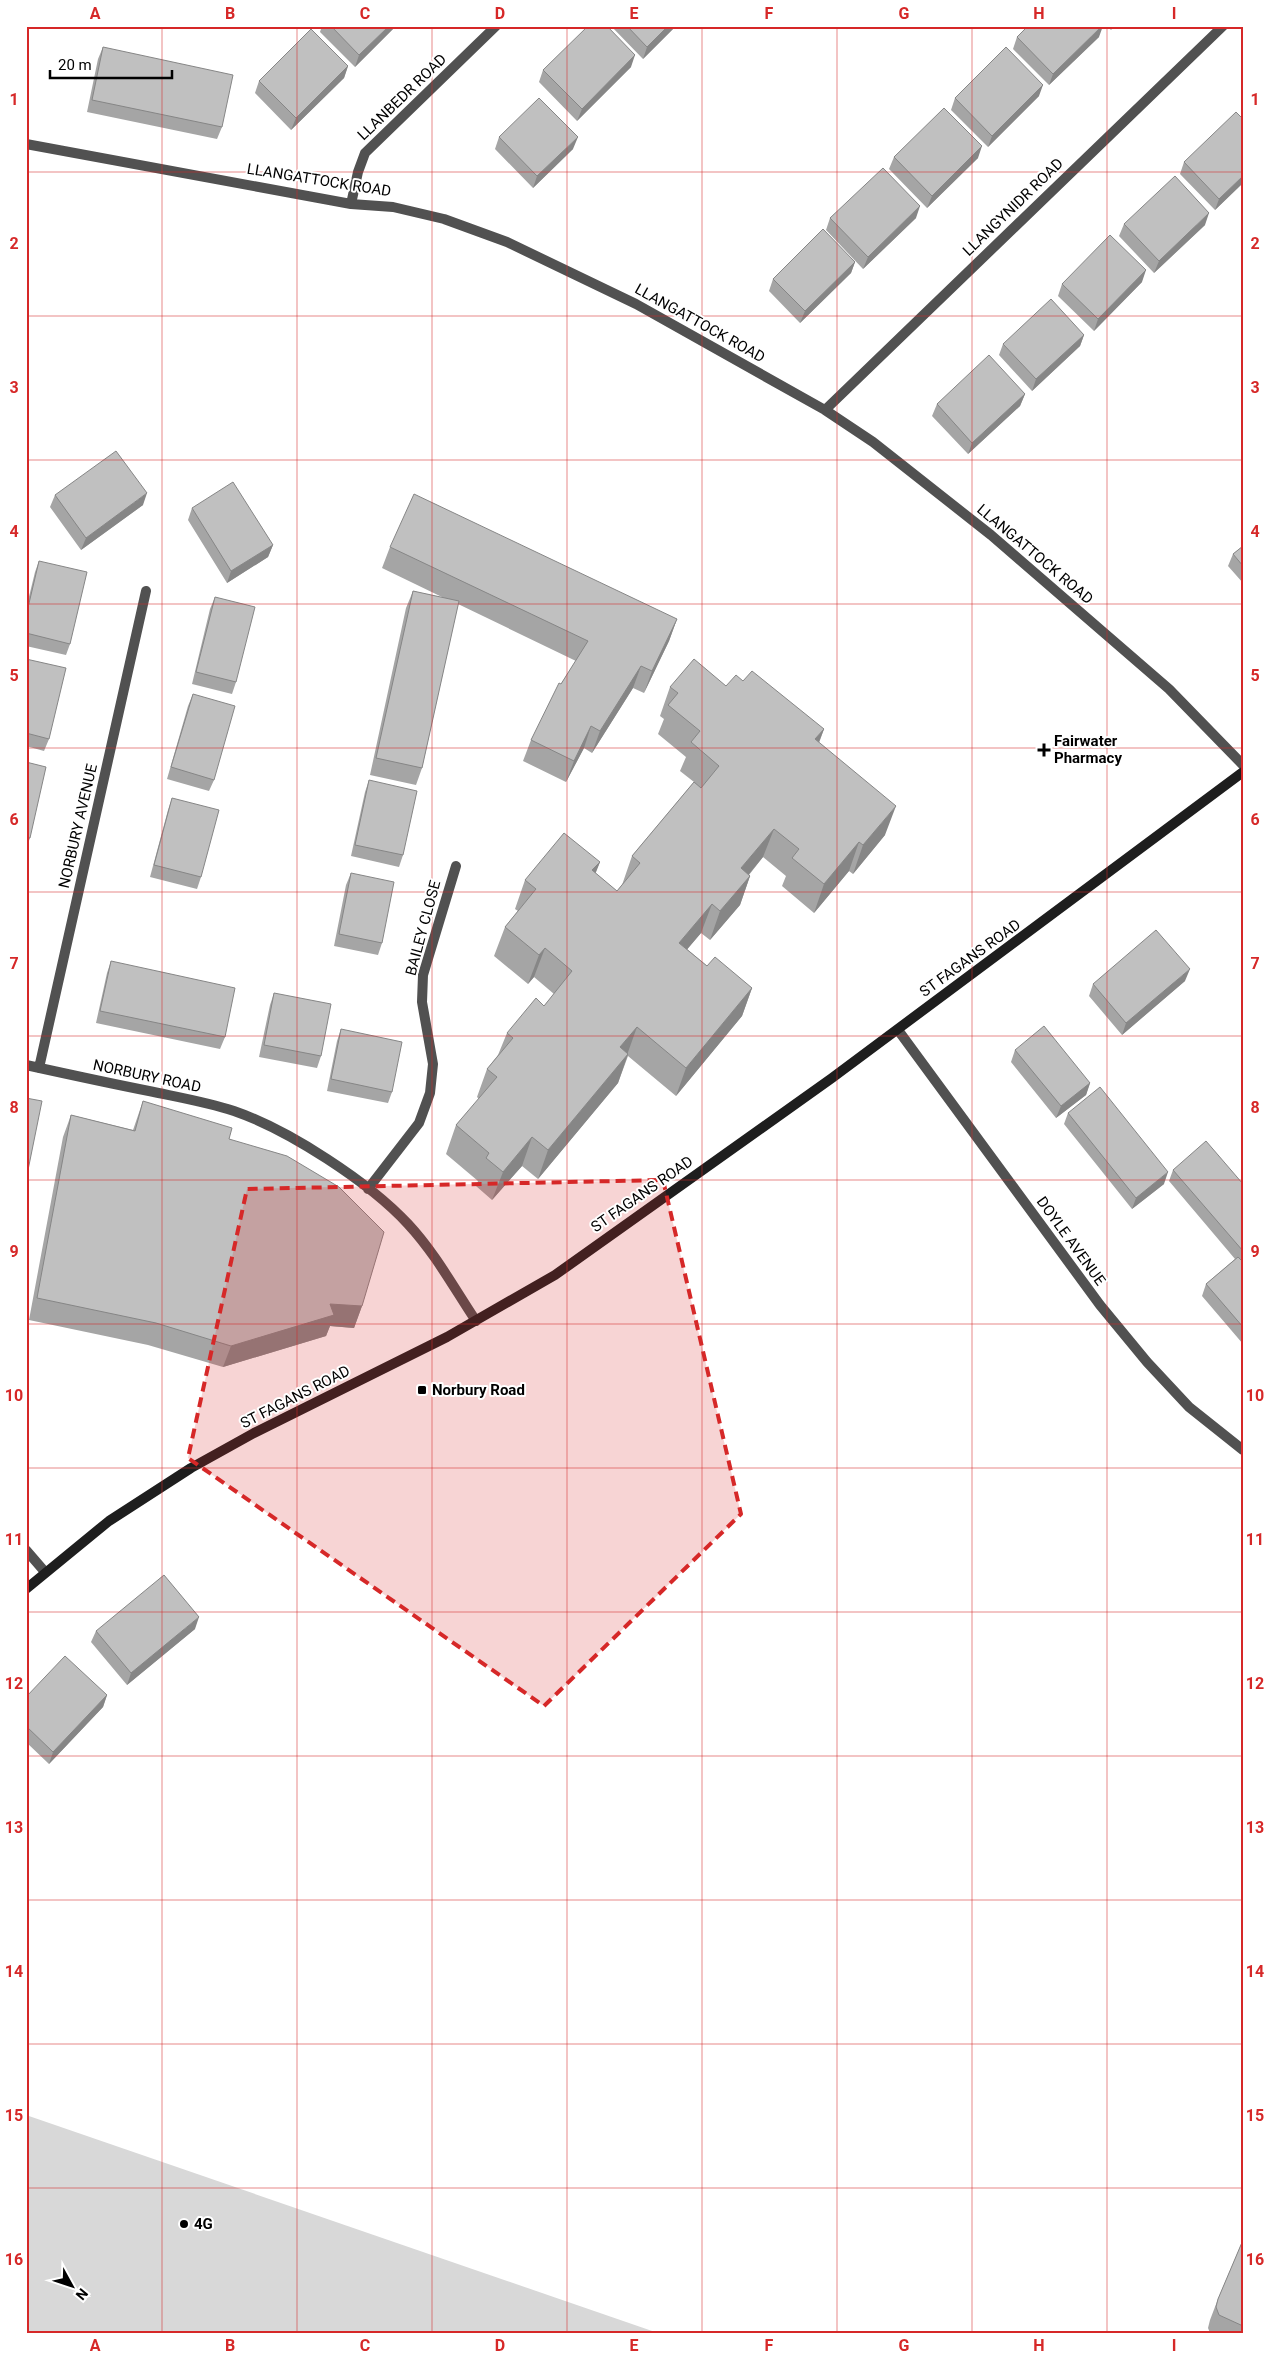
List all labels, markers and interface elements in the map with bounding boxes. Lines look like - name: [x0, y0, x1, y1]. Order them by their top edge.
- text: A: [90, 4, 101, 23]
- text: B: [225, 4, 235, 23]
- text: C: [360, 4, 370, 23]
- text: D: [495, 4, 505, 23]
- text: E: [630, 4, 639, 23]
- text: F: [765, 4, 774, 23]
- text: G: [899, 4, 910, 23]
- text: H: [1033, 4, 1045, 23]
- text: I: [1172, 4, 1176, 23]
- scale bar: [50, 48, 172, 80]
- street label: LLANBEDR ROAD: [354, 50, 450, 144]
- text: 20 m: [58, 56, 92, 74]
- text: 1: [9, 90, 19, 109]
- text: 1: [1250, 90, 1260, 109]
- street label: LLANGYNIDR ROAD: [959, 154, 1067, 260]
- street label: LLANGATTOCK ROAD: [246, 160, 392, 200]
- text: 2: [9, 234, 19, 253]
- text: 2: [1250, 234, 1260, 253]
- street label: LLANGATTOCK ROAD: [632, 280, 768, 366]
- text: 3: [9, 378, 19, 397]
- text: 3: [1250, 378, 1260, 397]
- street label: LLANGATTOCK ROAD: [973, 500, 1097, 608]
- text: 4: [9, 522, 19, 541]
- text: 4: [1250, 522, 1260, 541]
- text: 5: [9, 666, 19, 685]
- text: 5: [1250, 666, 1260, 685]
- place label: Fairwater Pharmacy: [1054, 732, 1122, 767]
- marker: Fairwater Pharmacy: [1038, 744, 1050, 756]
- street label: NORBURY AVENUE: [55, 762, 101, 890]
- text: 6: [9, 810, 19, 829]
- text: 6: [1250, 810, 1260, 829]
- street label: BAILEY CLOSE: [402, 878, 444, 978]
- street label: ST FAGANS ROAD: [916, 915, 1024, 1001]
- text: 7: [9, 954, 19, 973]
- text: 7: [1250, 954, 1260, 973]
- street label: NORBURY ROAD: [91, 1056, 203, 1096]
- text: 8: [9, 1098, 19, 1117]
- text: 8: [1250, 1098, 1260, 1117]
- street label: ST FAGANS ROAD: [588, 1152, 696, 1236]
- street label: DOYLE AVENUE: [1033, 1193, 1110, 1289]
- text: 9: [9, 1242, 19, 1261]
- text: 9: [1250, 1242, 1260, 1261]
- street label: ST FAGANS ROAD: [237, 1362, 353, 1432]
- place label: Norbury Road: [432, 1381, 525, 1399]
- marker: Norbury Road: [416, 1384, 428, 1396]
- text: 10: [5, 1386, 23, 1405]
- text: 10: [1246, 1386, 1264, 1405]
- text: 11: [5, 1530, 23, 1549]
- text: 11: [1246, 1530, 1264, 1549]
- text: 12: [5, 1674, 23, 1693]
- text: 12: [1246, 1674, 1264, 1693]
- text: 13: [5, 1818, 23, 1837]
- text: 13: [1246, 1818, 1264, 1837]
- text: 14: [5, 1962, 23, 1981]
- text: 14: [1246, 1962, 1264, 1981]
- text: 15: [5, 2106, 23, 2125]
- text: 15: [1246, 2106, 1264, 2125]
- place label: 4G: [194, 2215, 213, 2233]
- marker: 4G: [178, 2218, 190, 2230]
- text: 16: [5, 2250, 23, 2269]
- text: 16: [1246, 2250, 1264, 2269]
- north arrow: [48, 2262, 98, 2312]
- text: N: [73, 2285, 91, 2303]
- text: A: [90, 2336, 101, 2355]
- text: B: [225, 2336, 235, 2355]
- text: C: [360, 2336, 370, 2355]
- text: D: [495, 2336, 505, 2355]
- text: E: [630, 2336, 639, 2355]
- text: F: [765, 2336, 774, 2355]
- text: G: [899, 2336, 910, 2355]
- text: H: [1033, 2336, 1045, 2355]
- text: I: [1172, 2336, 1176, 2355]

